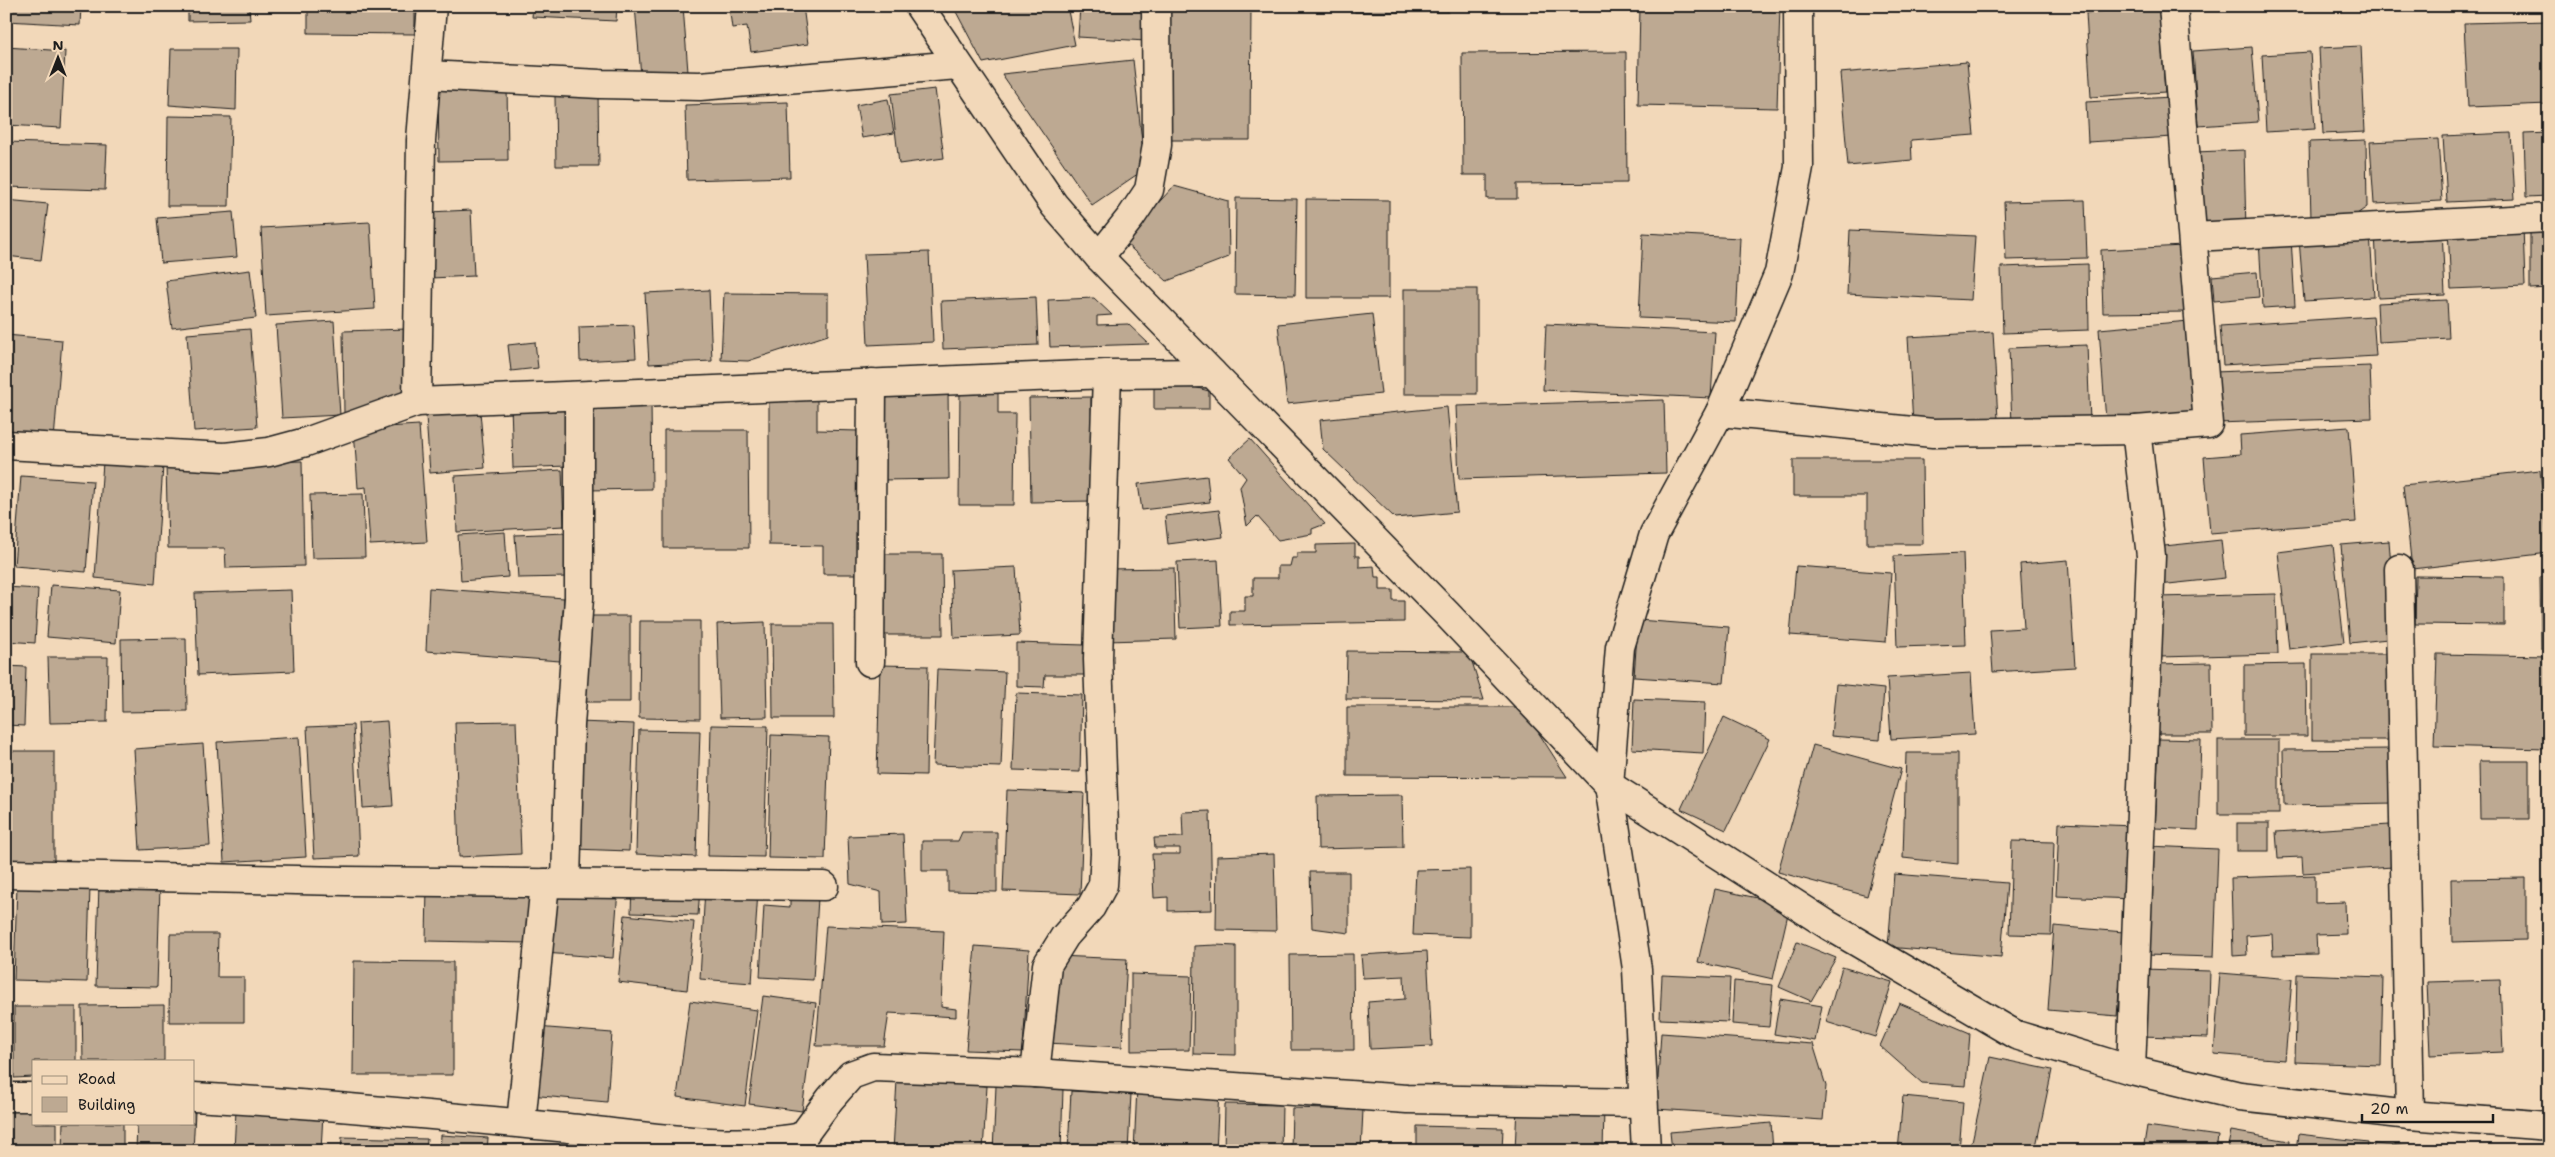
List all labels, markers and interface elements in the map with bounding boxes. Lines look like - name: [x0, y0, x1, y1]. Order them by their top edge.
- north arrow: [32, 32, 82, 82]
- text: N: [52, 36, 64, 54]
- legend: [32, 1060, 195, 1124]
- text: Road: [78, 1069, 116, 1089]
- scale bar: [2362, 1092, 2494, 1124]
- text: Building: [78, 1095, 135, 1115]
- text: 20 m: [2370, 1099, 2409, 1119]

